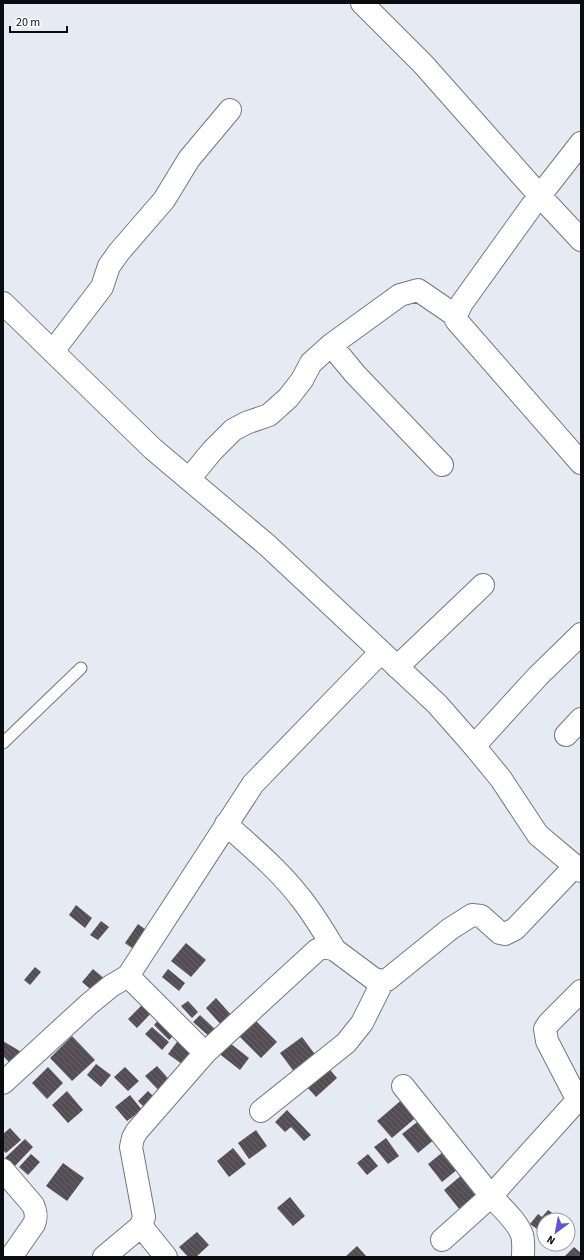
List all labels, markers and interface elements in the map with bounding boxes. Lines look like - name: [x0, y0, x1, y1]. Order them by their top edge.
- scale bar: [10, 8, 67, 34]
- text: 20 m: [16, 14, 40, 31]
- north arrow: [536, 1212, 576, 1252]
- text: N: [544, 1232, 558, 1248]

